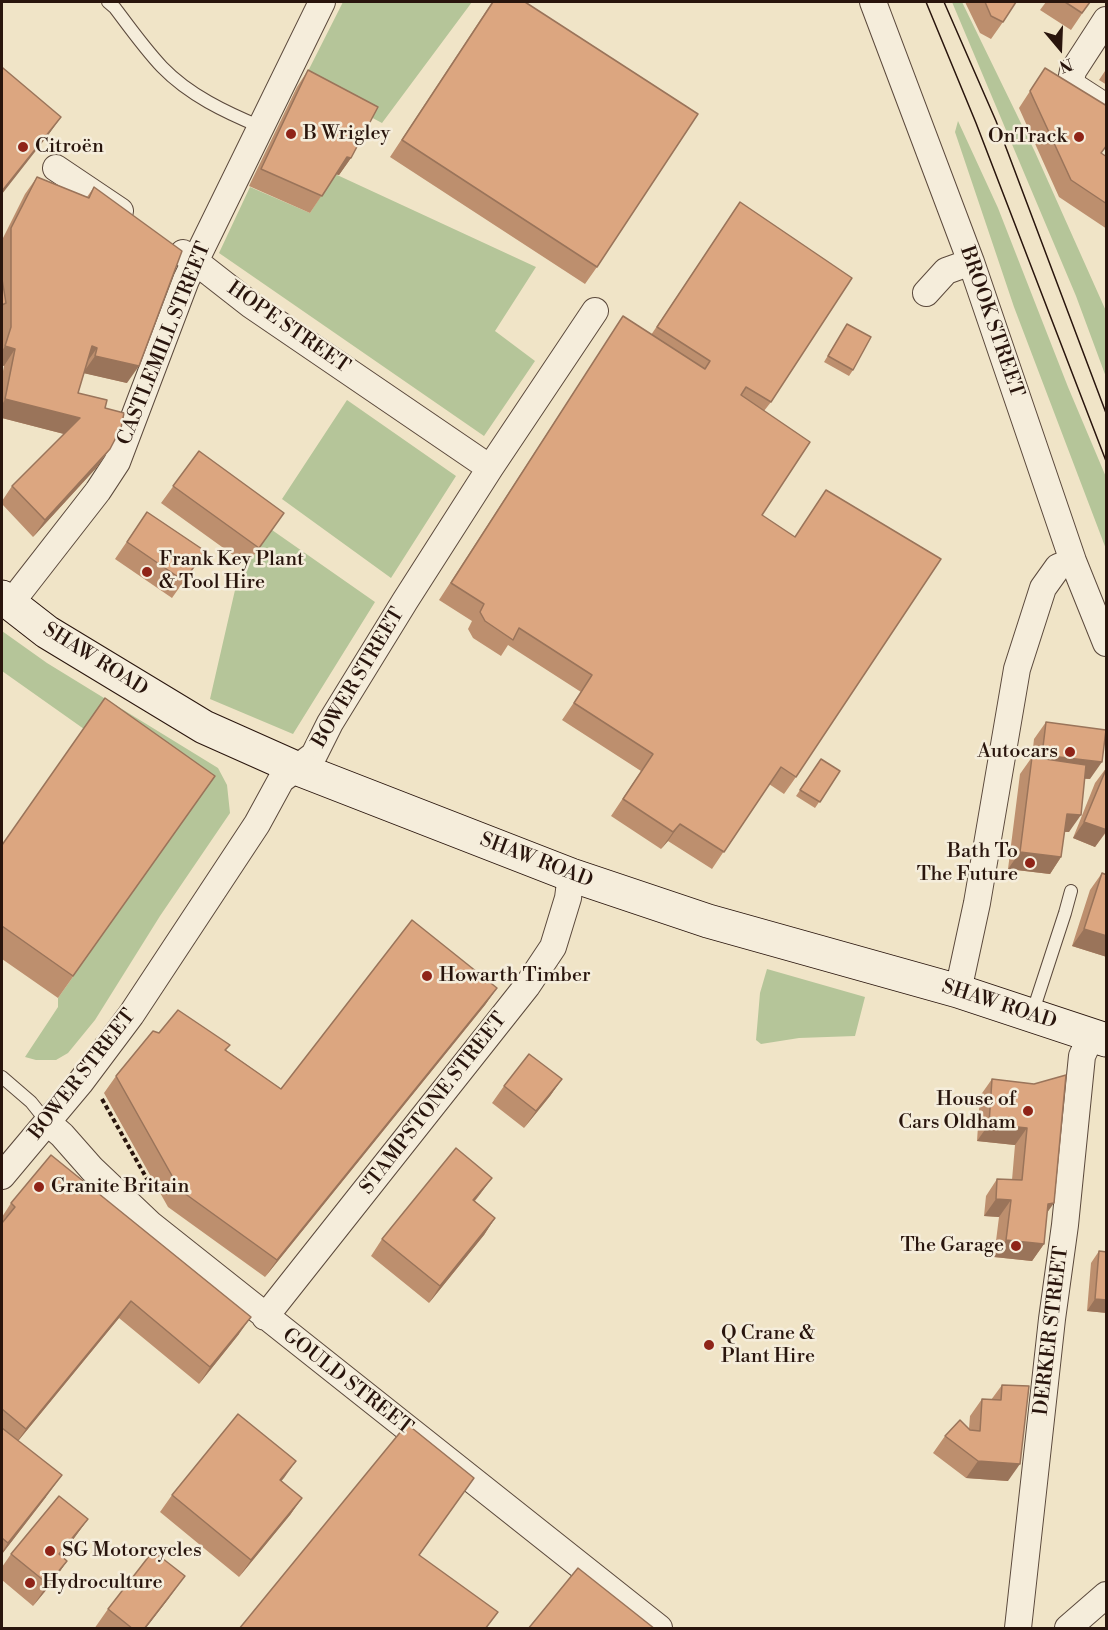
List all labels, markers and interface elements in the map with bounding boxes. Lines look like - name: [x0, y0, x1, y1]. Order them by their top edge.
- north arrow: [1030, 18, 1090, 78]
- text: N: [1057, 54, 1075, 77]
- place label: B Wrigley: [303, 122, 390, 146]
- place label: OnTrack: [988, 125, 1067, 149]
- marker: B Wrigley: [284, 127, 298, 141]
- marker: OnTrack: [1072, 130, 1086, 144]
- place label: Citroën: [35, 135, 104, 159]
- marker: Citroën: [16, 140, 30, 154]
- street label: CASTLEMILL STREET: [113, 239, 217, 449]
- street label: BROOK STREET: [954, 243, 1028, 401]
- street label: HOPE STREET: [222, 277, 354, 379]
- place label: Frank Key Plant & Tool Hire: [159, 548, 304, 595]
- marker: Frank Key Plant & Tool Hire: [140, 565, 154, 579]
- street label: BOWER STREET: [308, 604, 410, 752]
- street label: SHAW ROAD: [38, 618, 152, 702]
- place label: Autocars: [977, 740, 1058, 764]
- marker: Autocars: [1063, 745, 1077, 759]
- street label: SHAW ROAD: [476, 828, 596, 894]
- place label: Bath To The Future: [917, 840, 1018, 887]
- marker: Bath To The Future: [1023, 856, 1037, 870]
- place label: Howarth Timber: [439, 964, 591, 988]
- marker: Howarth Timber: [420, 969, 434, 983]
- street label: SHAW ROAD: [939, 975, 1059, 1035]
- street label: BOWER STREET: [25, 1005, 141, 1145]
- street label: STAMPSTONE STREET: [356, 1008, 512, 1200]
- place label: House of Cars Oldham: [898, 1088, 1016, 1135]
- marker: House of Cars Oldham: [1021, 1104, 1035, 1118]
- place label: Granite Britain: [51, 1175, 189, 1199]
- marker: Granite Britain: [32, 1180, 46, 1194]
- place label: The Garage: [900, 1234, 1004, 1258]
- marker: The Garage: [1009, 1239, 1023, 1253]
- street label: DERKER STREET: [1030, 1245, 1074, 1417]
- place label: Q Crane & Plant Hire: [721, 1322, 815, 1369]
- street label: GOULD STREET: [277, 1324, 417, 1440]
- marker: Q Crane & Plant Hire: [702, 1338, 716, 1352]
- place label: SG Motorcycles: [62, 1539, 202, 1563]
- marker: SG Motorcycles: [43, 1544, 57, 1558]
- place label: Hydroculture: [42, 1571, 163, 1595]
- marker: Hydroculture: [23, 1576, 37, 1590]

